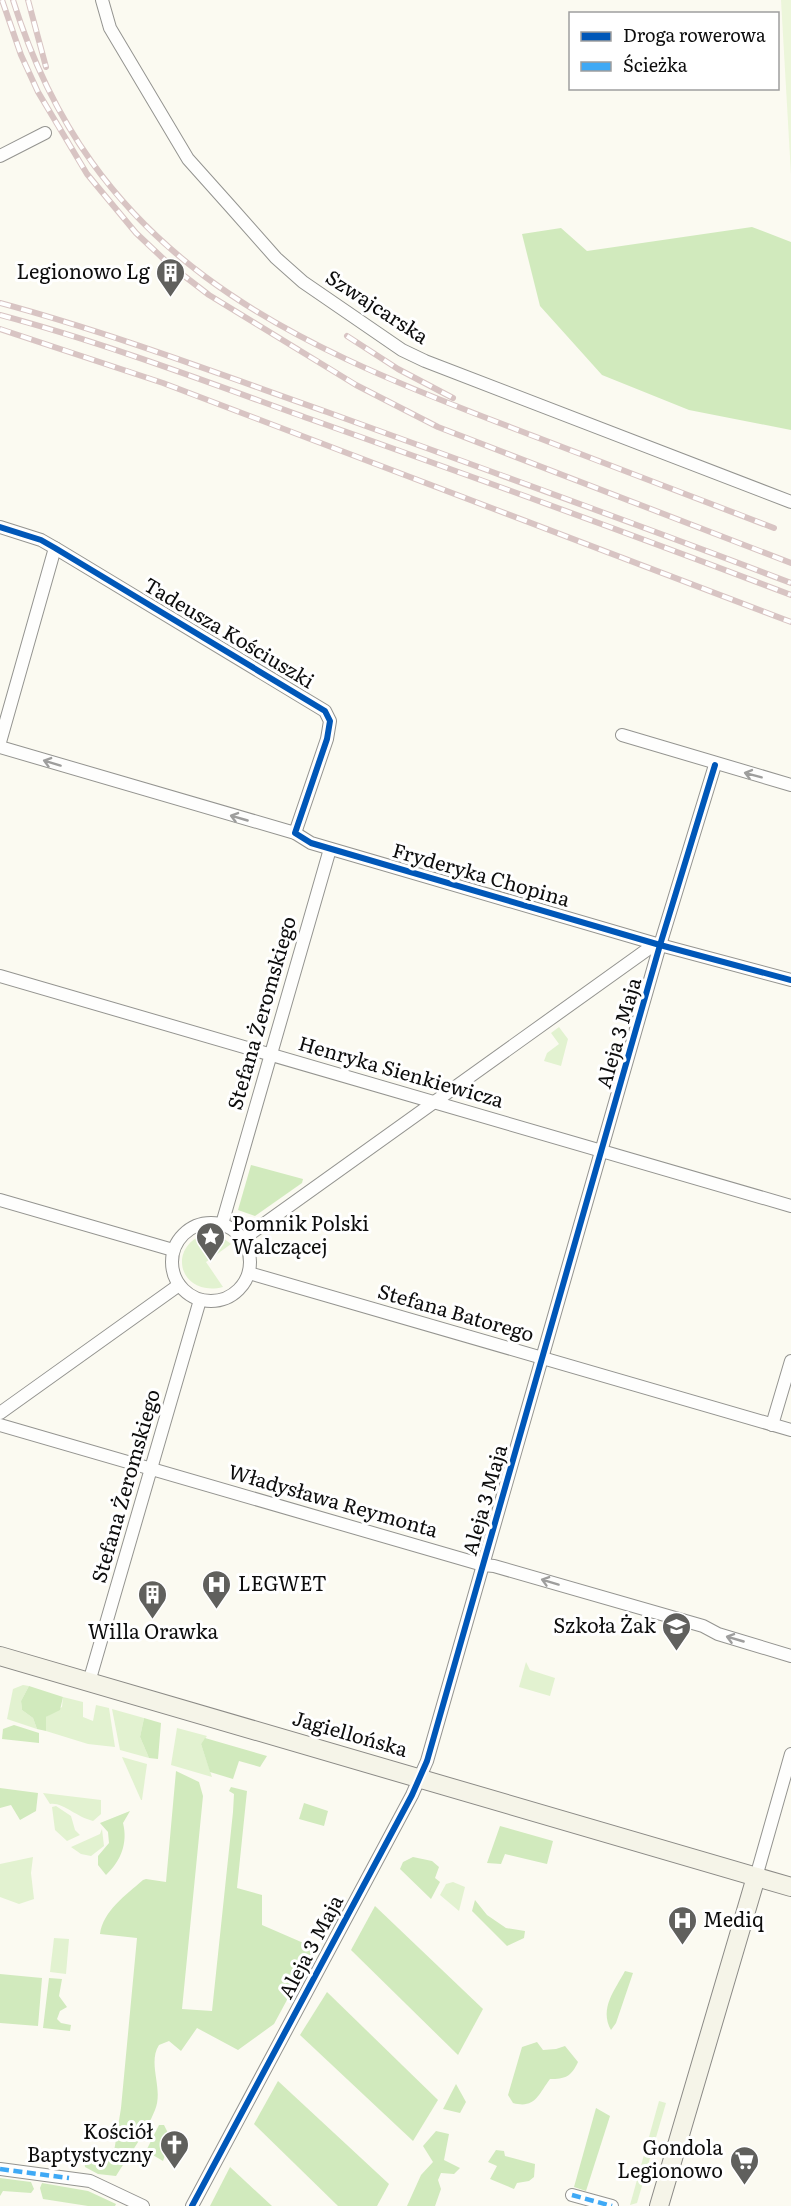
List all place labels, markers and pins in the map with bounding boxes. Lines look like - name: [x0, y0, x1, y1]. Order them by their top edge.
- place label: Legionowo Lg: [16, 255, 151, 285]
- building icon: Legionowo Lg: [155, 256, 187, 298]
- place label: Pomnik Polski Walczącej: [232, 1207, 369, 1260]
- place icon: Pomnik Polski Walczącej: [195, 1220, 227, 1262]
- place label: LEGWET: [238, 1567, 327, 1597]
- hospital icon: LEGWET: [201, 1568, 233, 1610]
- building icon: Willa Orawka: [137, 1578, 169, 1620]
- place label: Szkoła Żak: [553, 1609, 657, 1639]
- school or university icon: Szkoła Żak: [661, 1610, 693, 1652]
- place label: Willa Orawka: [88, 1615, 219, 1645]
- place label: Mediq: [703, 1903, 764, 1933]
- hospital icon: Mediq: [666, 1904, 698, 1946]
- place label: Kościół Baptystyczny: [27, 2115, 153, 2168]
- church icon: Kościół Baptystyczny: [158, 2128, 190, 2170]
- place label: Gondola Legionowo: [617, 2131, 723, 2184]
- supermarket icon: Gondola Legionowo: [728, 2144, 760, 2186]

